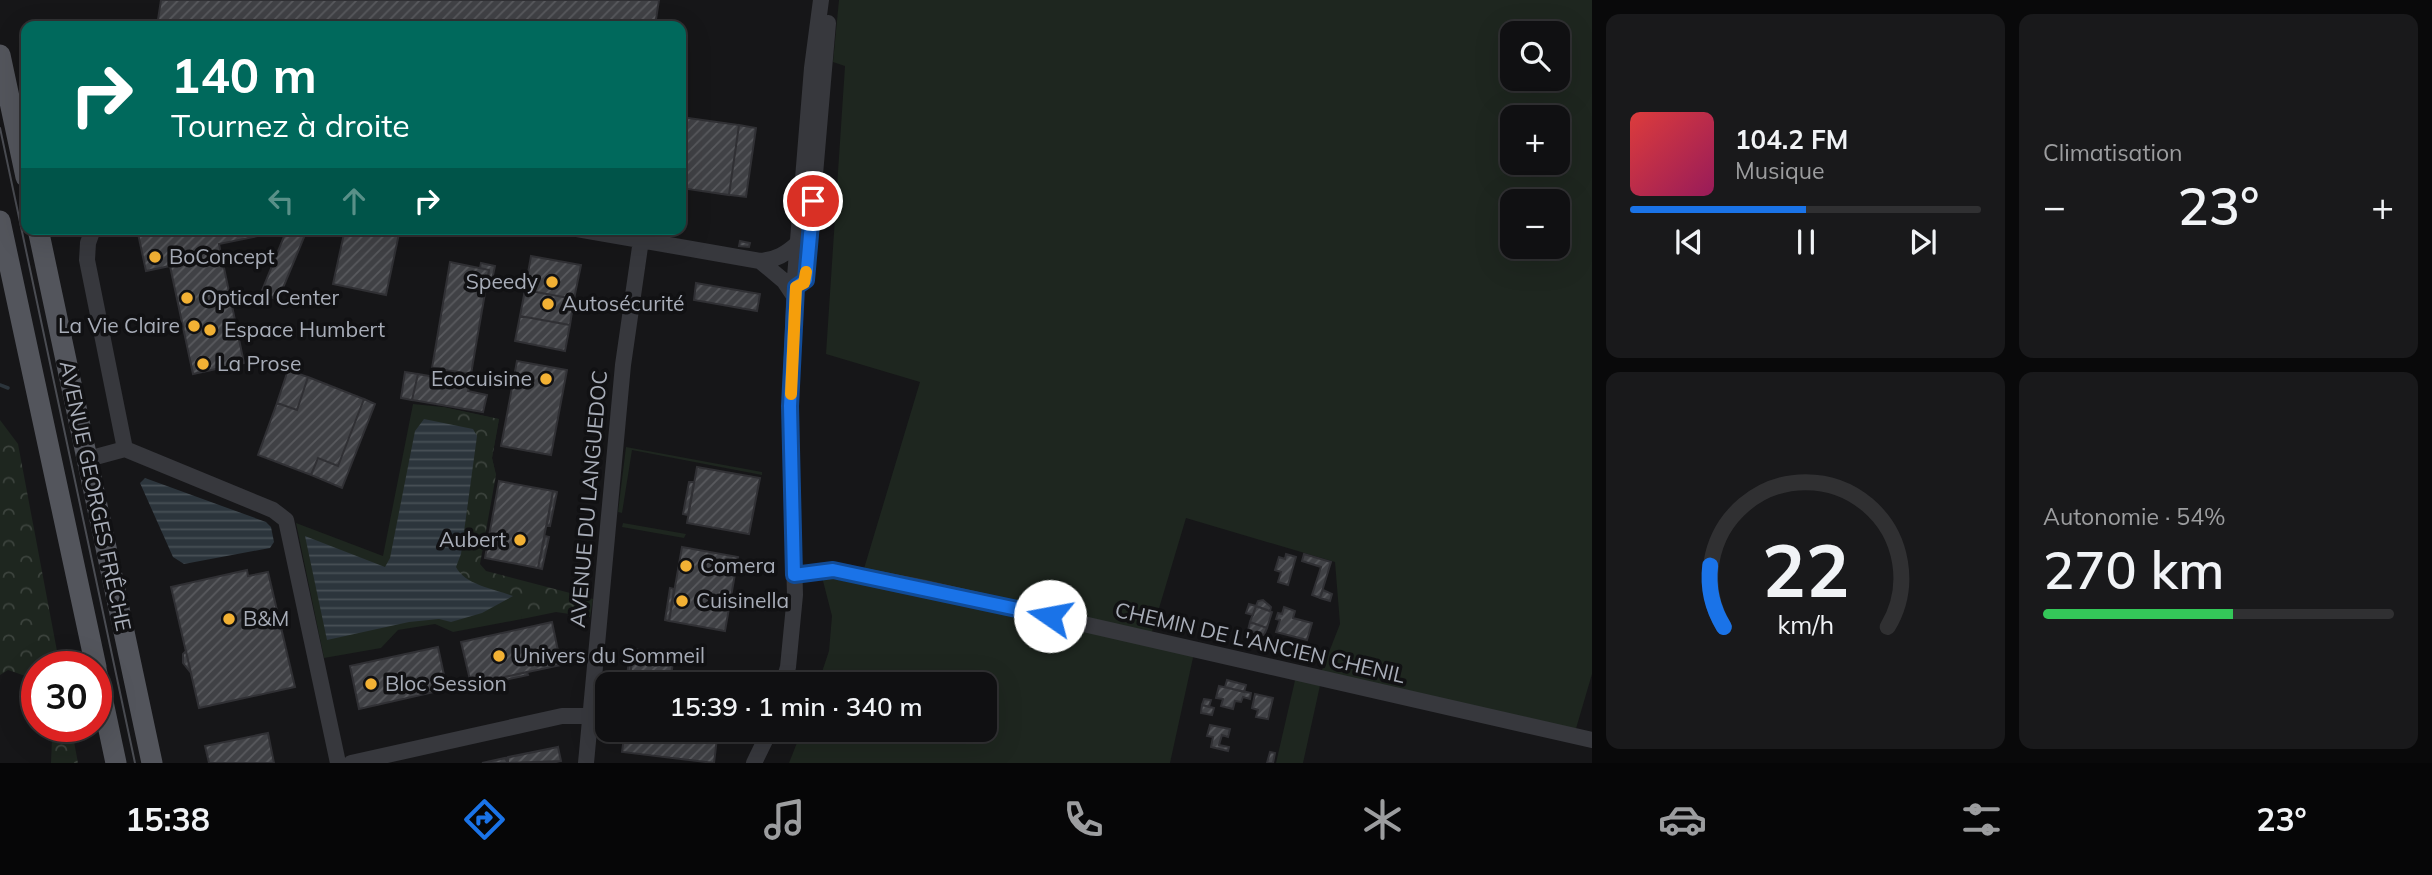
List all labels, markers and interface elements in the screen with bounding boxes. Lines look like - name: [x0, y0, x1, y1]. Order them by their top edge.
- map controls: [1500, 21, 1570, 259]
- button: search: [1500, 21, 1570, 91]
- text: 140 m: [171, 44, 317, 105]
- icon: right: [56, 49, 147, 140]
- text: Tournez à droite: [171, 105, 410, 145]
- button: +: [1500, 105, 1570, 175]
- text: 104.2 FM: [1735, 123, 1848, 156]
- text: Climatisation: [2043, 138, 2183, 167]
- text: Musique: [1735, 156, 1824, 185]
- pin: [783, 171, 843, 231]
- text: 23°: [2178, 173, 2259, 238]
- icon: left: [262, 182, 300, 220]
- icon: ahead: [335, 182, 373, 220]
- icon: right: [408, 182, 446, 220]
- icon: arrive: [794, 182, 832, 220]
- text: −: [2043, 182, 2066, 230]
- text: +: [2371, 182, 2394, 230]
- button: −: [1500, 189, 1570, 259]
- icon: previous: [1670, 223, 1708, 261]
- icon: pause: [1787, 223, 1825, 261]
- icon: next: [1904, 223, 1942, 261]
- place label: BoConcept: [169, 243, 275, 269]
- marker: BoConcept: [147, 249, 163, 265]
- place label: Speedy: [466, 268, 538, 294]
- marker: Speedy: [544, 274, 560, 290]
- place label: Optical Center: [201, 284, 339, 310]
- marker: Optical Center: [179, 290, 195, 306]
- place label: Autosécurité: [562, 290, 684, 316]
- marker: Autosécurité: [540, 296, 556, 312]
- place label: La Vie Claire: [58, 312, 180, 338]
- place label: Espace Humbert: [224, 316, 385, 342]
- marker: La Vie Claire: [186, 318, 202, 334]
- marker: Espace Humbert: [202, 322, 218, 338]
- place label: La Prose: [217, 350, 301, 376]
- marker: La Prose: [195, 356, 211, 372]
- street label: AVENUE GEORGES FRÊCHE: [55, 358, 137, 633]
- place label: Ecocuisine: [431, 365, 532, 391]
- street label: AVENUE DU LANGUEDOC: [564, 369, 612, 629]
- marker: Ecocuisine: [538, 371, 554, 387]
- text: Autonomie · 54%: [2043, 502, 2226, 531]
- text: 22: [1762, 524, 1849, 615]
- place label: Aubert: [439, 526, 506, 552]
- marker: Aubert: [512, 532, 528, 548]
- text: 270 km: [2043, 537, 2224, 602]
- place label: Comera: [700, 552, 776, 578]
- marker: Comera: [678, 558, 694, 574]
- position arrow: [1013, 579, 1087, 653]
- place label: Cuisinella: [696, 587, 789, 613]
- marker: Cuisinella: [674, 593, 690, 609]
- street label: CHEMIN DE L'ANCIEN CHENIL: [1113, 596, 1408, 688]
- place label: B&M: [243, 605, 289, 631]
- text: km/h: [1777, 608, 1834, 639]
- marker: B&M: [221, 611, 237, 627]
- place label: Univers du Sommeil: [513, 642, 705, 668]
- marker: Univers du Sommeil: [491, 648, 507, 664]
- speed limit sign: 30: [21, 651, 112, 742]
- place label: Bloc Session: [385, 670, 507, 696]
- marker: Bloc Session: [363, 676, 379, 692]
- text: 15:39 · 1 min · 340 m: [669, 690, 923, 723]
- icon: directions: [460, 795, 509, 844]
- icon: music: [760, 795, 809, 844]
- icon: phone: [1059, 795, 1108, 844]
- icon: climate: [1358, 795, 1407, 844]
- icon: car: [1658, 795, 1707, 844]
- icon: filters: [1957, 795, 2006, 844]
- text: 15:38: [125, 799, 210, 839]
- text: 23°: [2256, 799, 2307, 839]

